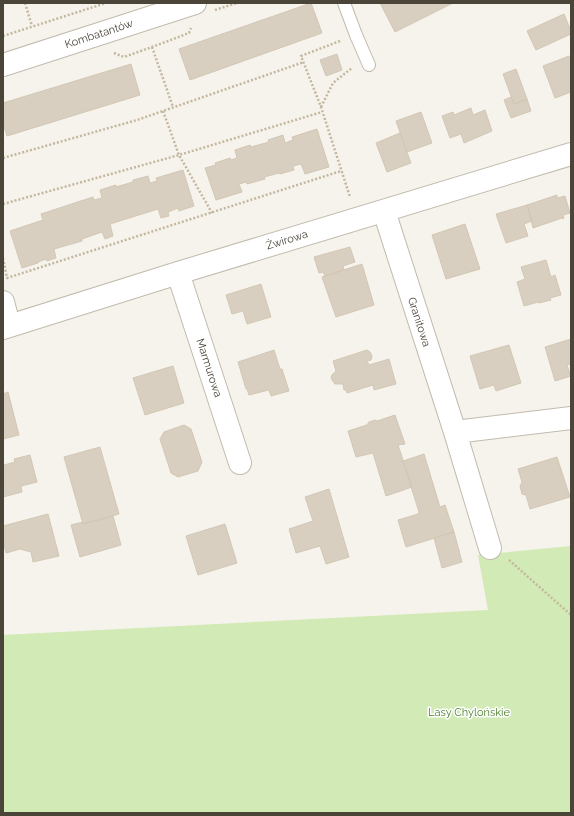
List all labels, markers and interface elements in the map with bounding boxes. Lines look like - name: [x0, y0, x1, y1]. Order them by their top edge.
- street label: Kombatantów: [63, 17, 135, 51]
- street label: Żwirowa: [265, 228, 309, 252]
- street label: Granitowa: [405, 296, 433, 348]
- street label: Marmurowa: [193, 337, 225, 399]
- park label: Lasy Chylońskie: [428, 706, 510, 719]

